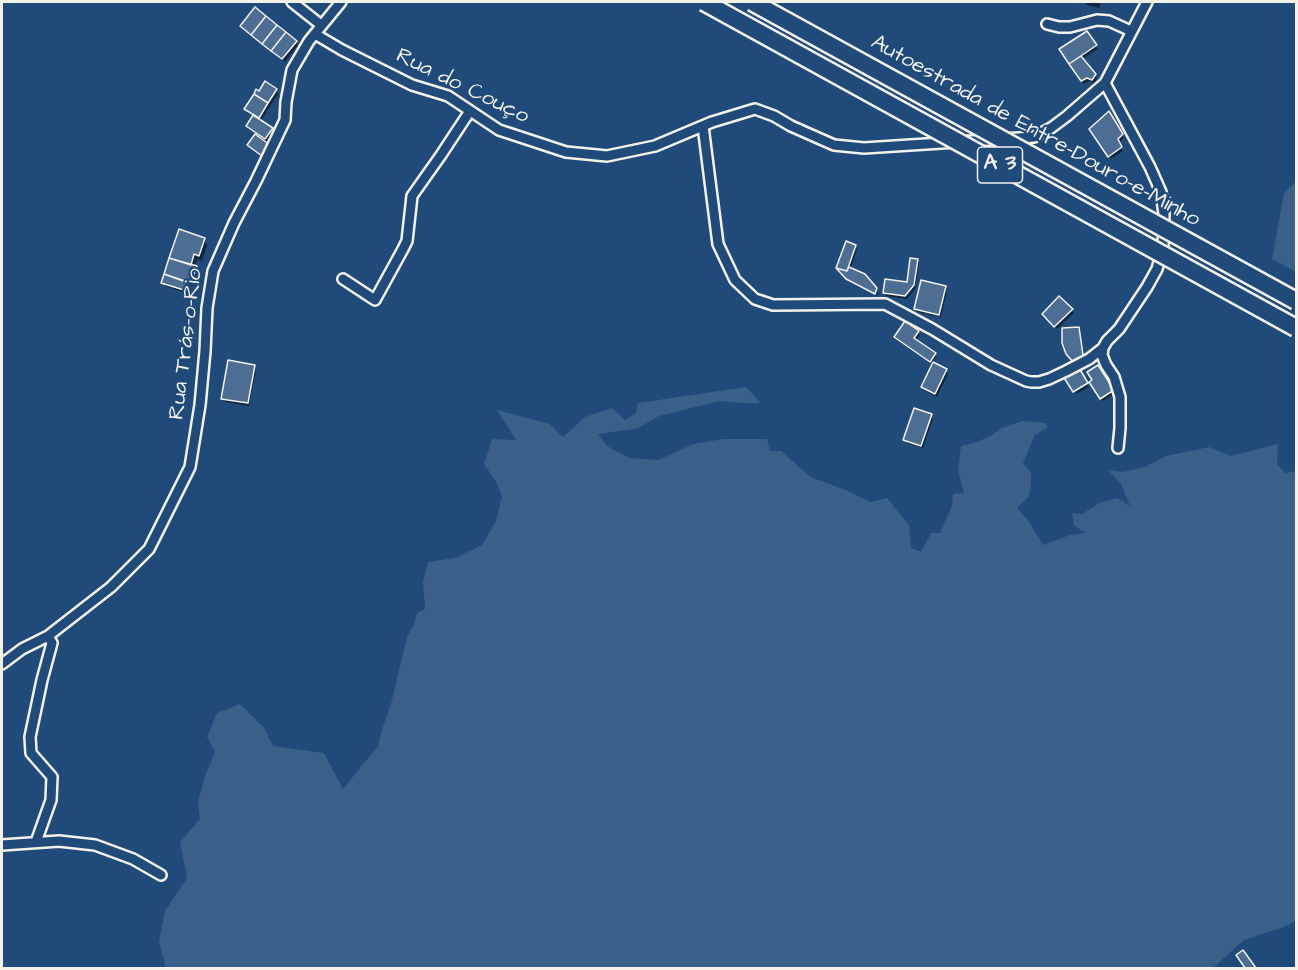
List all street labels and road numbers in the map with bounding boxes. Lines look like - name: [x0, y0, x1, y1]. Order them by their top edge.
- street label: Autoestrada de Entre-Douro-e-Minho: [866, 30, 1204, 234]
- street label: Rua do Couço: [391, 43, 533, 131]
- road number: A 3: [978, 147, 1022, 183]
- street label: Rua Trás-o-Rio: [165, 267, 209, 421]

